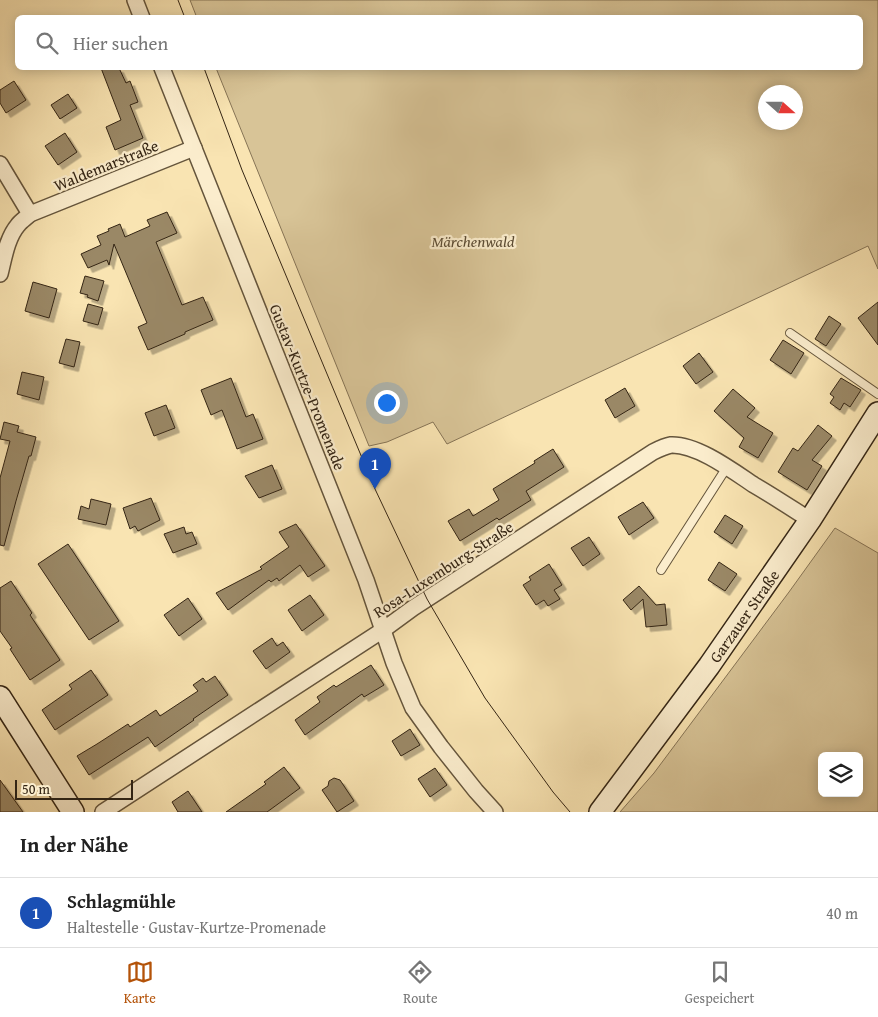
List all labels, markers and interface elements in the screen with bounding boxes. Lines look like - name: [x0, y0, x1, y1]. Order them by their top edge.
- search box: [15, 15, 863, 70]
- icon: search: [33, 29, 61, 57]
- text: Hier suchen: [73, 29, 168, 57]
- north arrow: [758, 85, 803, 130]
- street label: Waldemarstraße: [50, 133, 162, 197]
- park label: Märchenwald: [431, 229, 515, 253]
- street label: Gustav-Kurtze-Promenade: [264, 300, 352, 474]
- your location: [374, 390, 400, 416]
- pin: 1: [359, 448, 391, 489]
- street label: Rosa-Luxemburg-Straße: [368, 515, 518, 623]
- street label: Garzauer Straße: [703, 565, 785, 667]
- map controls: [818, 752, 863, 797]
- button: layers: [818, 752, 863, 797]
- scale bar: [15, 777, 132, 800]
- text: 50 m: [22, 779, 50, 799]
- text: In der Nähe: [20, 829, 128, 860]
- text: Schlagmühle: [67, 887, 176, 915]
- text: 1: [32, 901, 40, 925]
- text: 40 m: [826, 901, 858, 925]
- text: Haltestelle · Gustav-Kurtze-Promenade: [67, 915, 326, 939]
- tab: Karte: [124, 958, 156, 1008]
- tab: Route: [403, 958, 437, 1008]
- tab: Gespeichert: [685, 958, 754, 1008]

